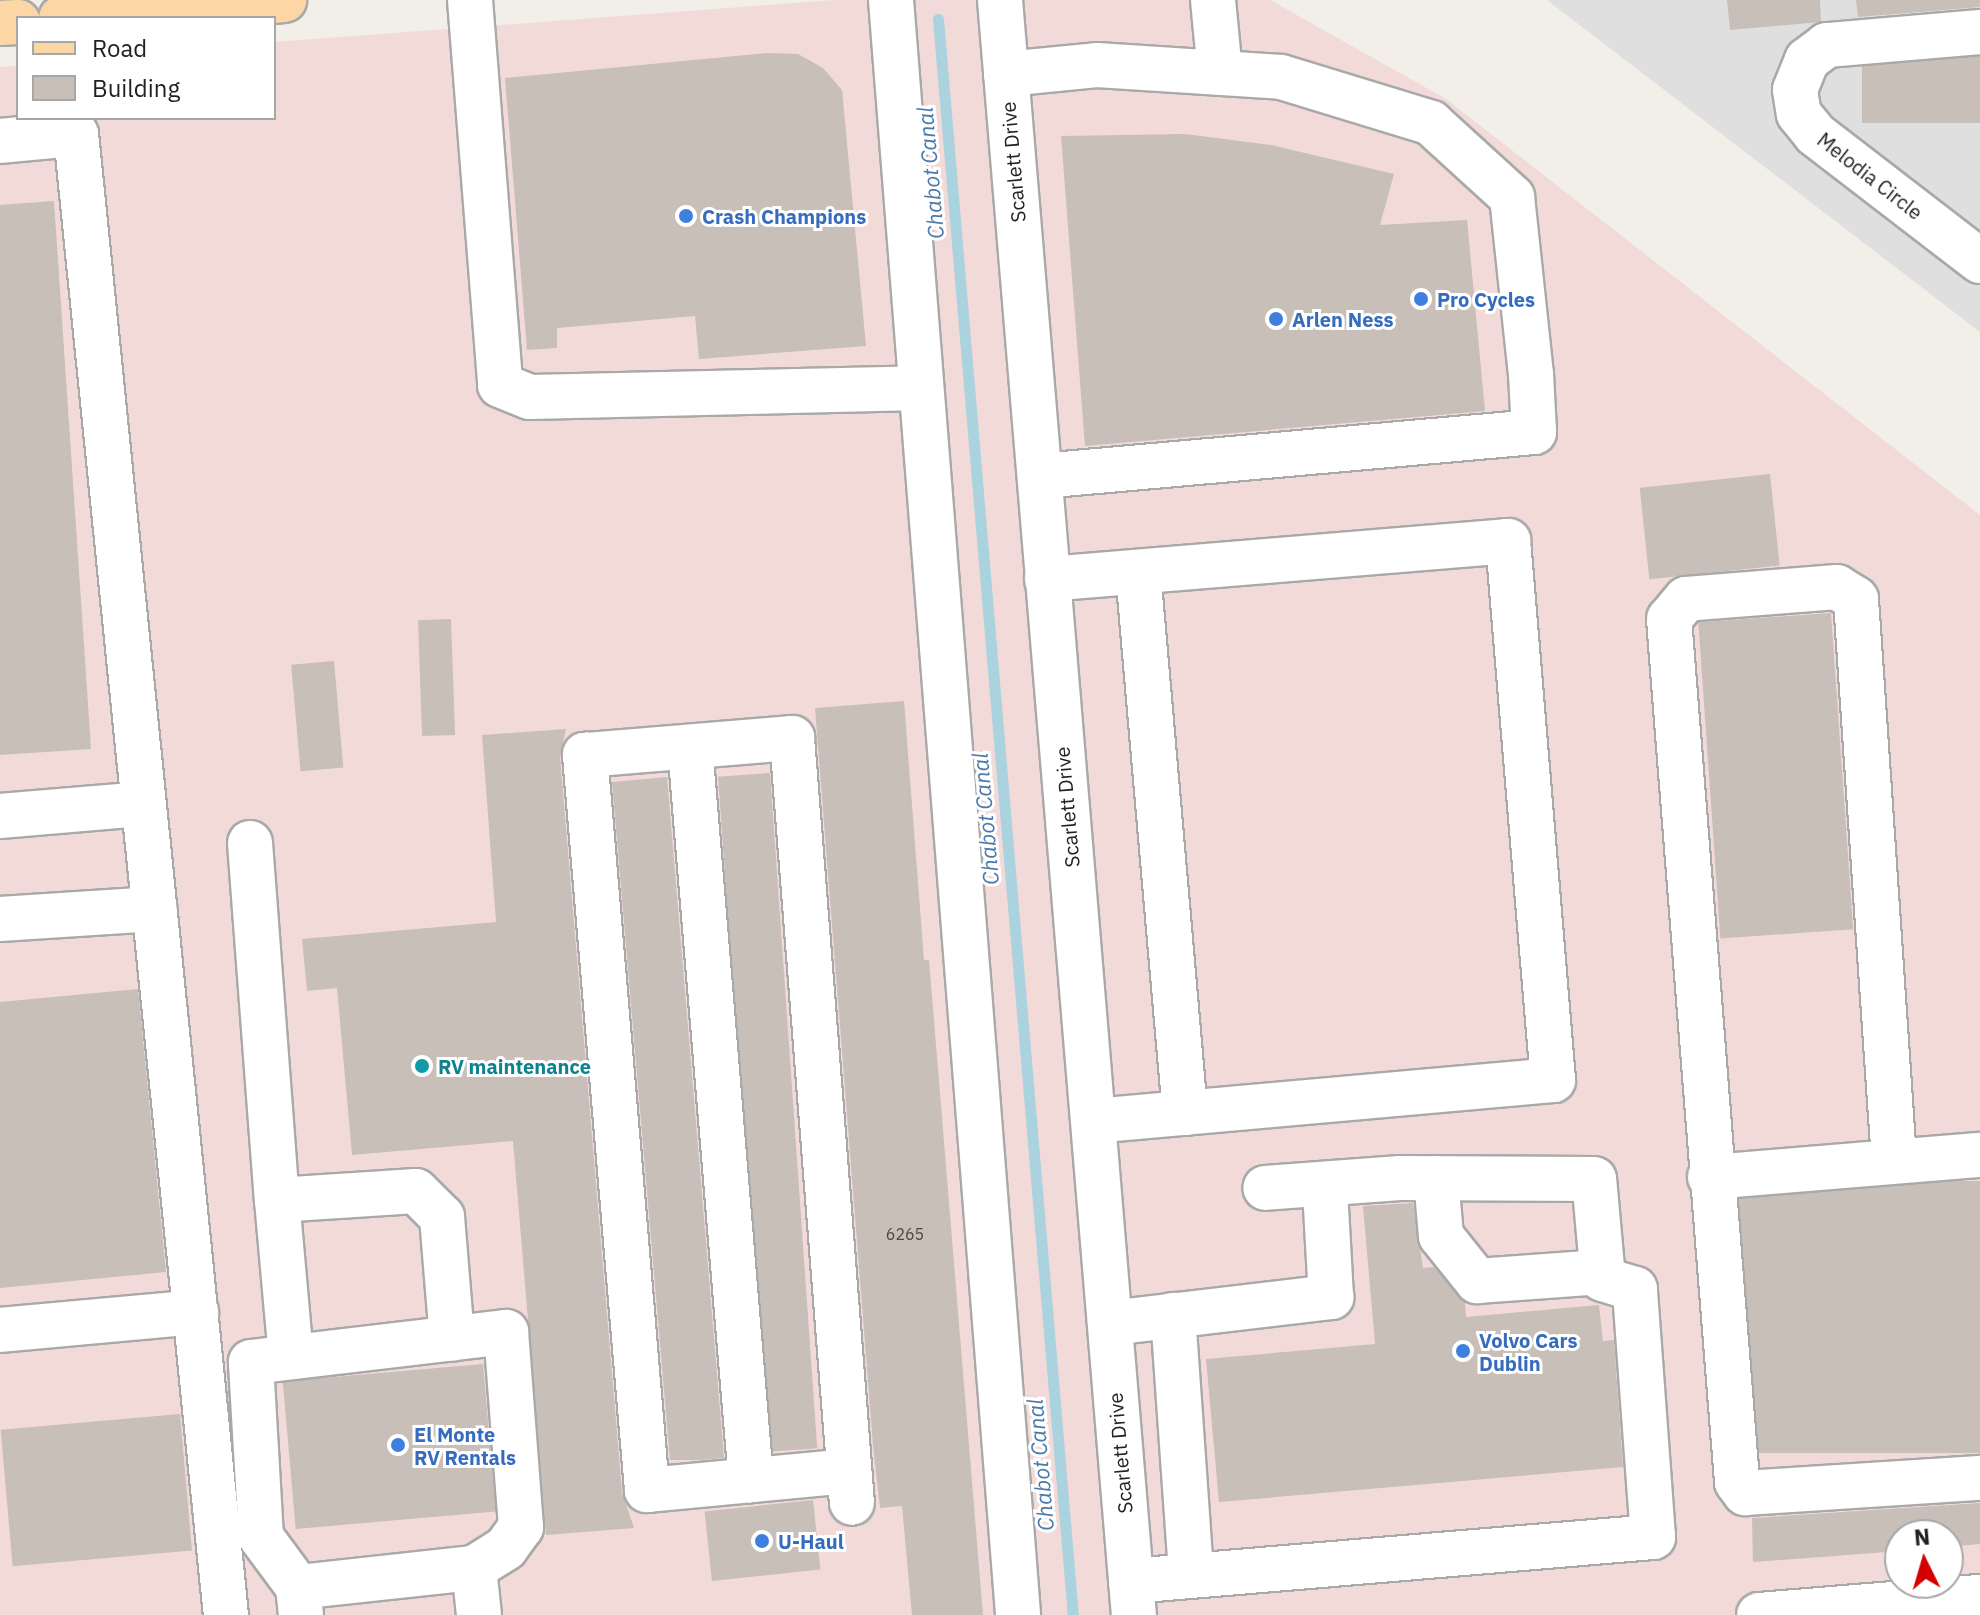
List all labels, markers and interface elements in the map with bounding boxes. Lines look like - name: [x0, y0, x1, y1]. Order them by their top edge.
- legend: [16, 16, 276, 120]
- text: Road: [92, 32, 147, 64]
- text: Building: [92, 72, 180, 104]
- street label: Scarlett Drive: [996, 101, 1030, 223]
- water label: Chabot Canal: [911, 106, 949, 240]
- street label: Melodia Circle: [1813, 127, 1927, 225]
- place label: Crash Champions: [702, 204, 866, 228]
- marker: Crash Champions: [677, 207, 695, 225]
- place label: Pro Cycles: [1437, 287, 1535, 311]
- marker: Pro Cycles: [1412, 290, 1430, 308]
- place label: Arlen Ness: [1292, 307, 1393, 331]
- marker: Arlen Ness: [1267, 310, 1285, 328]
- street label: Scarlett Drive: [1050, 746, 1084, 868]
- water label: Chabot Canal: [966, 752, 1004, 886]
- place label: RV maintenance: [438, 1054, 591, 1078]
- marker: RV maintenance: [413, 1057, 431, 1075]
- house number: 6265: [886, 1224, 924, 1244]
- place label: Volvo Cars Dublin: [1479, 1328, 1578, 1375]
- marker: Volvo Cars Dublin: [1454, 1342, 1472, 1360]
- street label: Scarlett Drive: [1103, 1392, 1137, 1514]
- water label: Chabot Canal: [1021, 1398, 1059, 1532]
- place label: El Monte RV Rentals: [414, 1422, 516, 1469]
- marker: El Monte RV Rentals: [389, 1436, 407, 1454]
- north arrow: [1884, 1519, 1964, 1599]
- text: N: [1913, 1521, 1931, 1552]
- place label: U-Haul: [778, 1529, 844, 1553]
- marker: U-Haul: [753, 1532, 771, 1550]

